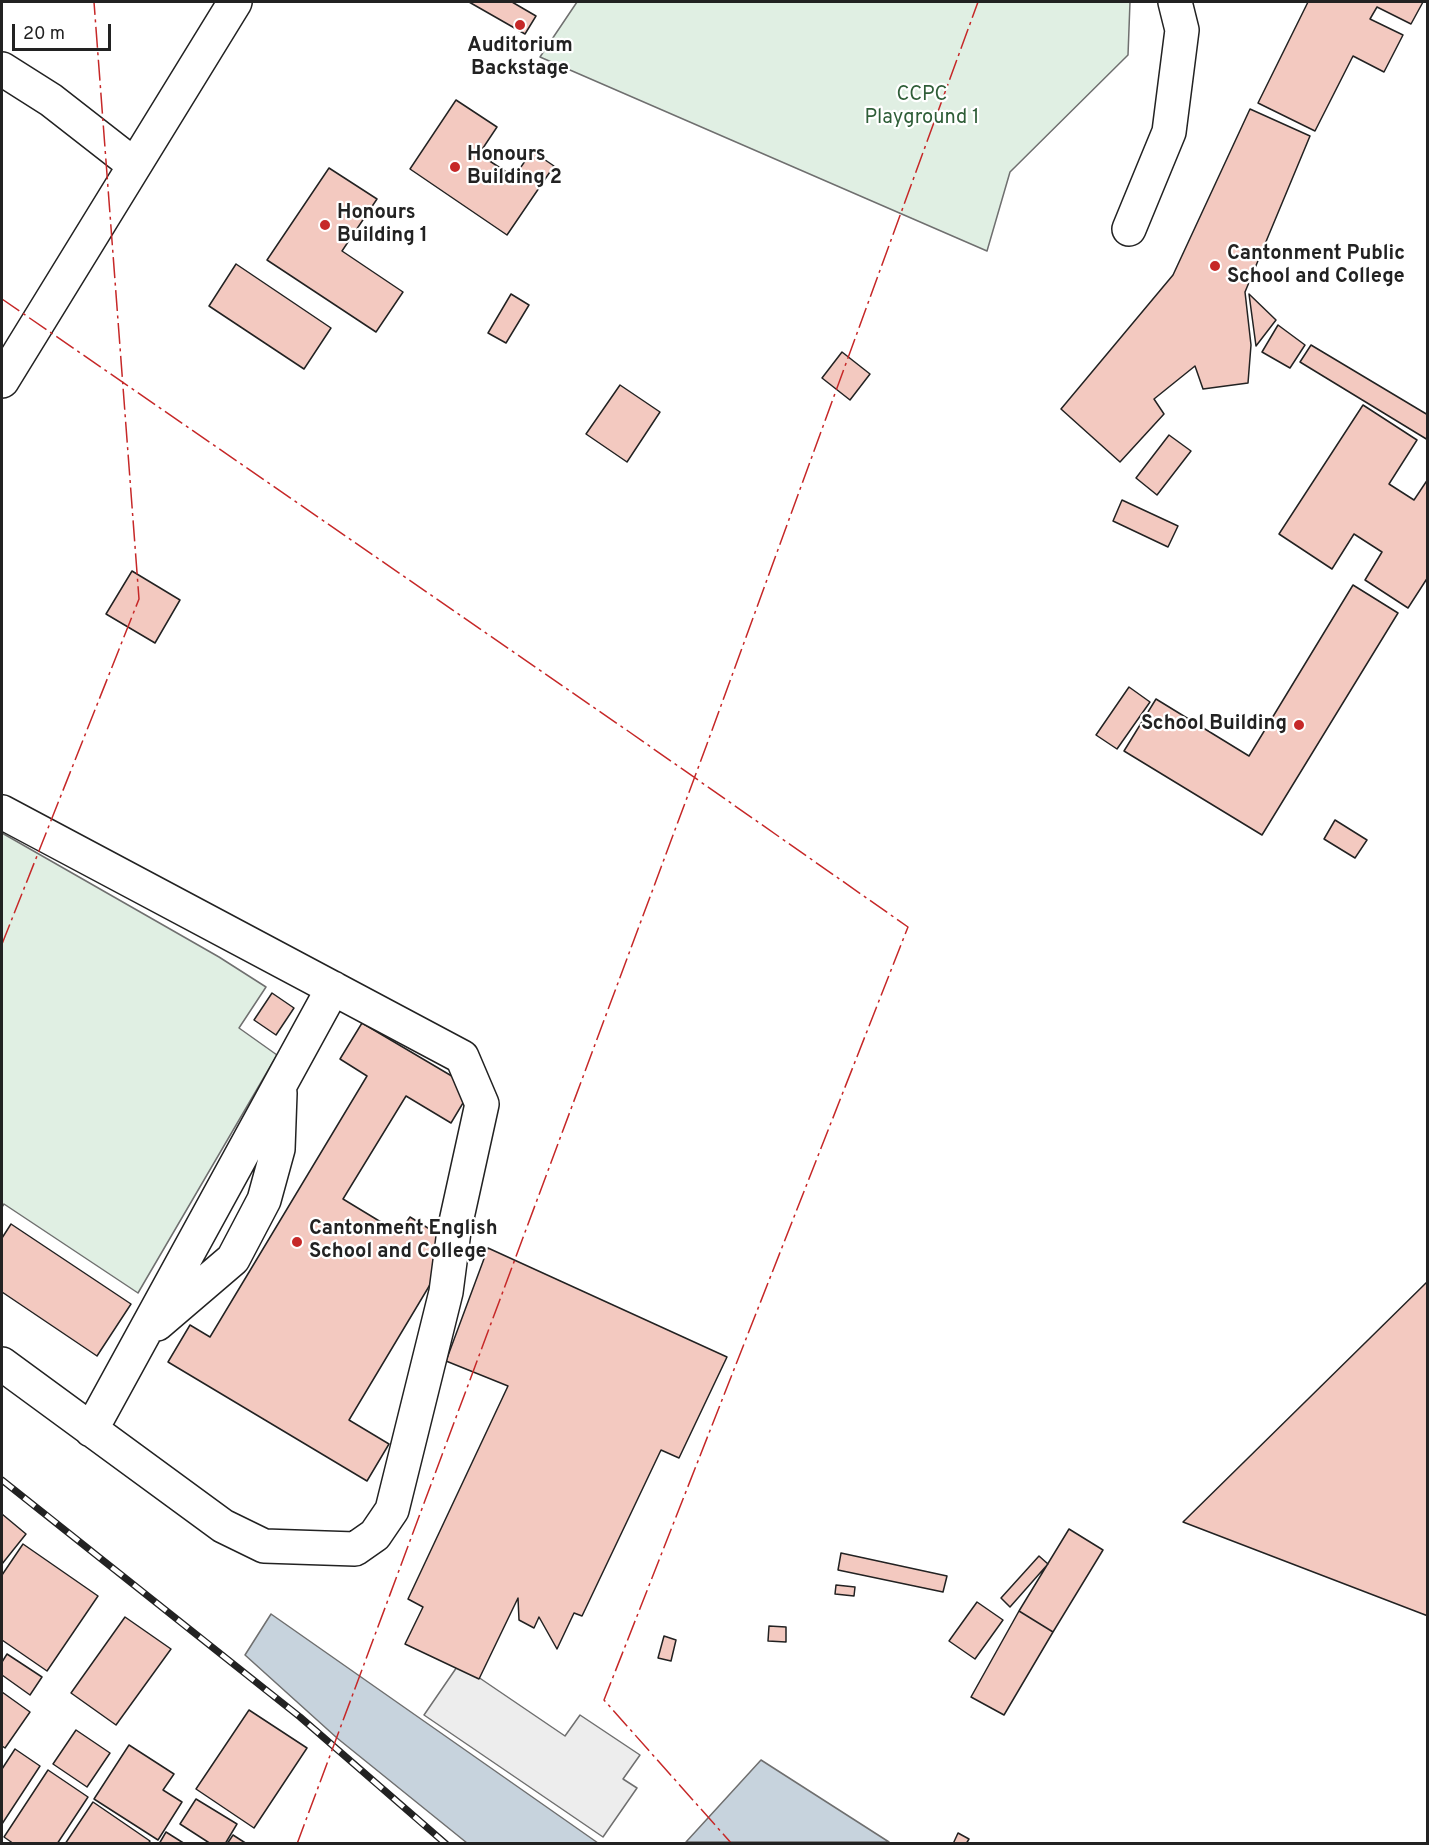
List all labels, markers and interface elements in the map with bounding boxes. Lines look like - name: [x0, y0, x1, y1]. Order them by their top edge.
- scale bar: [15, 12, 114, 50]
- marker: Auditorium Backstage: [513, 18, 527, 32]
- text: 20 m: [23, 23, 65, 46]
- place label: Auditorium Backstage: [467, 35, 573, 82]
- park label: CCPC Playground 1: [865, 84, 979, 131]
- place label: Honours Building 2: [467, 144, 562, 191]
- marker: Honours Building 2: [448, 160, 462, 174]
- place label: Honours Building 1: [337, 202, 428, 249]
- marker: Honours Building 1: [318, 218, 332, 232]
- place label: Cantonment Public School and College: [1227, 243, 1405, 290]
- marker: Cantonment Public School and College: [1208, 259, 1222, 273]
- place label: School Building: [1141, 713, 1287, 737]
- marker: School Building: [1292, 718, 1306, 732]
- place label: Cantonment English School and College: [309, 1218, 498, 1265]
- marker: Cantonment English School and College: [290, 1235, 304, 1249]

